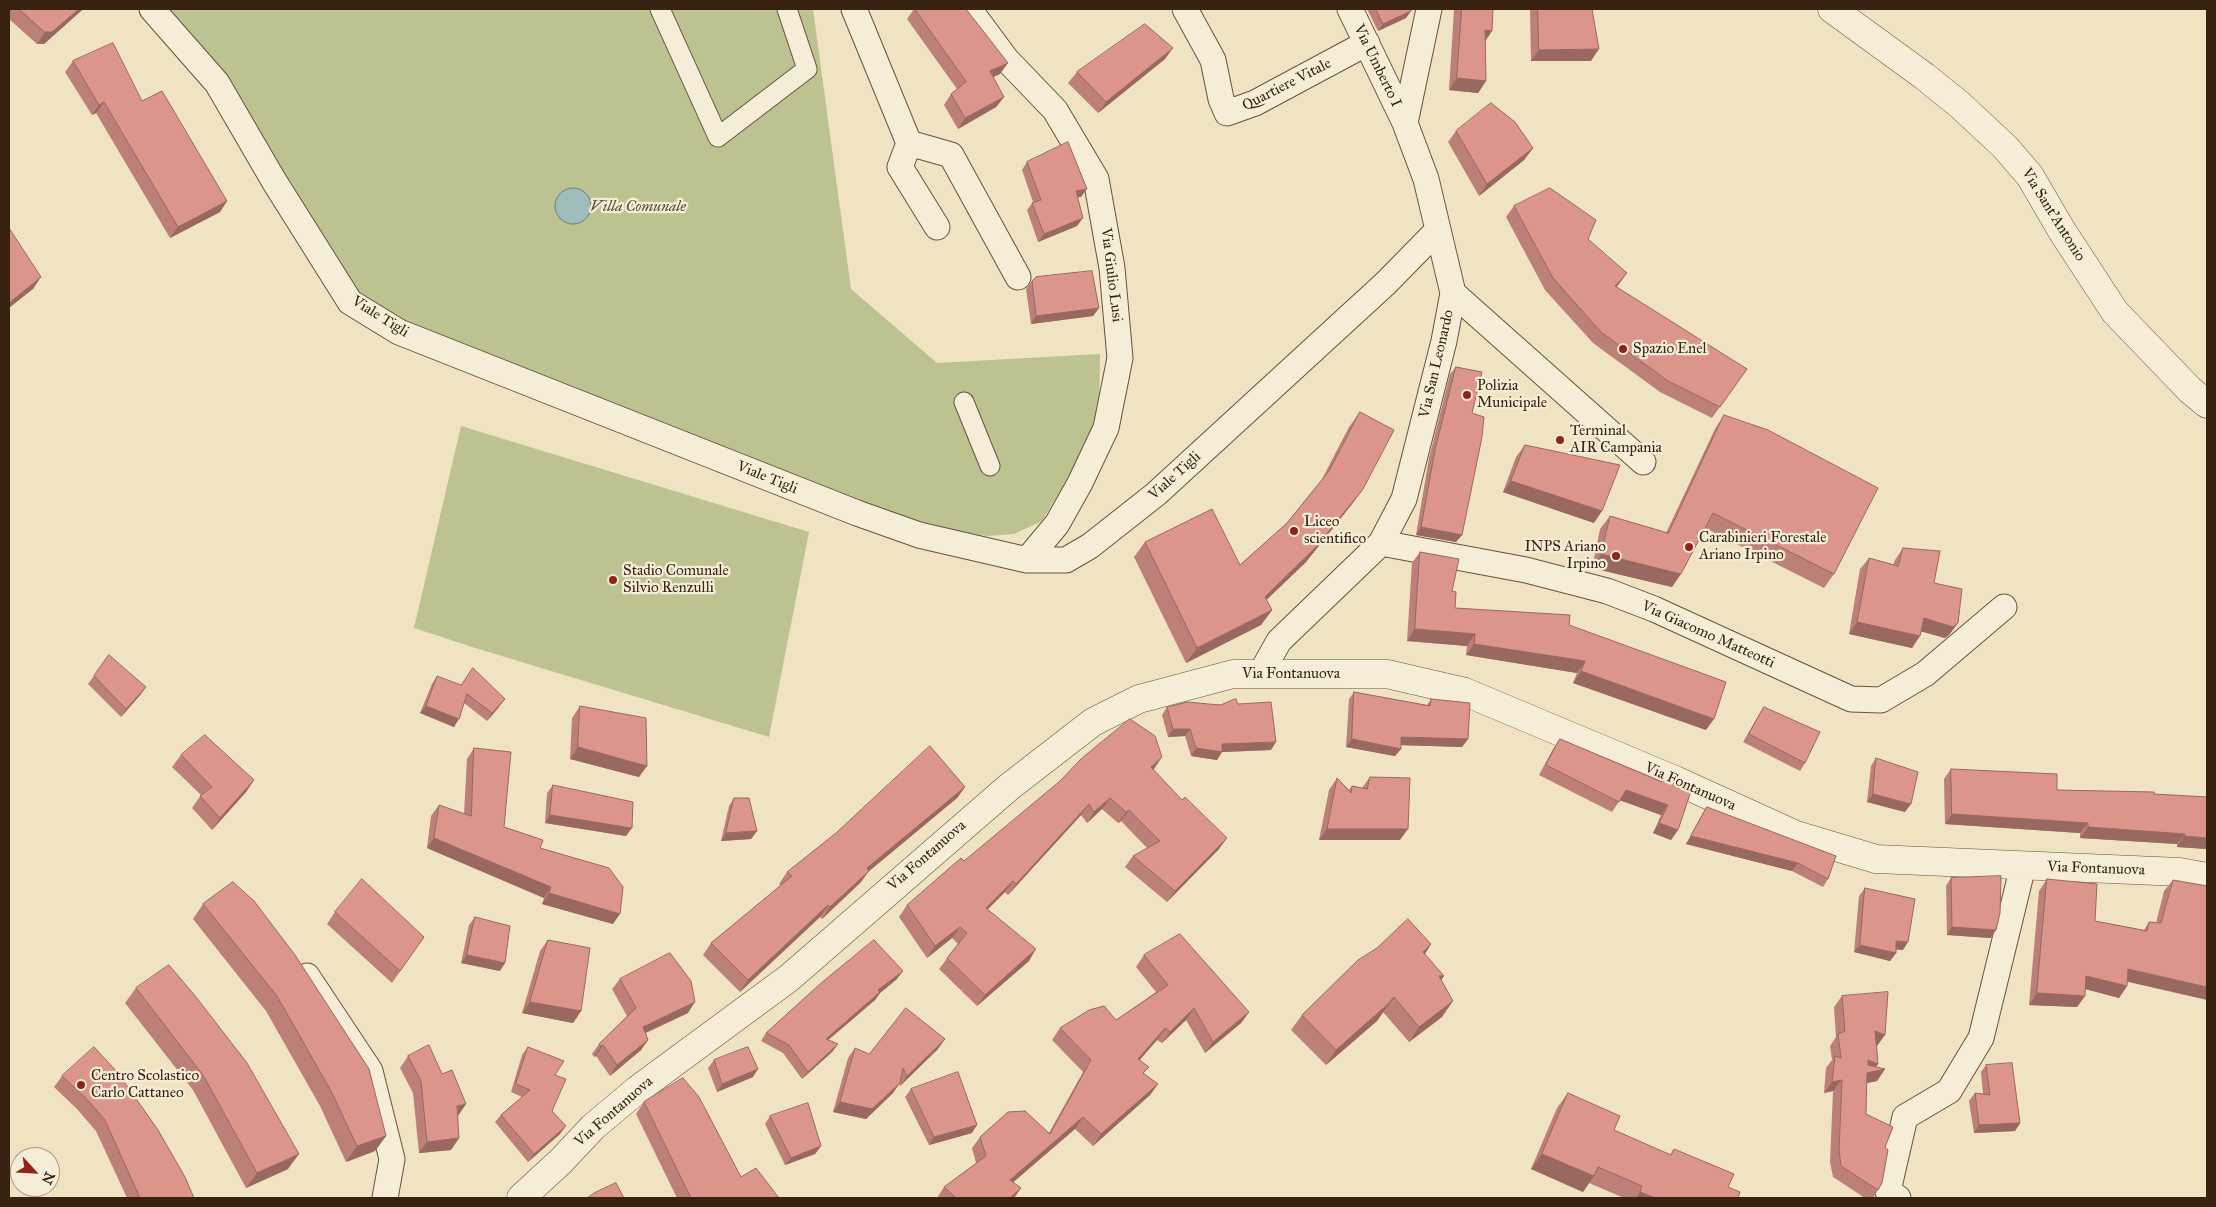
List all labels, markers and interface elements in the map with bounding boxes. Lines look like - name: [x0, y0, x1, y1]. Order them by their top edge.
- street label: Via Umberto I: [1349, 22, 1405, 110]
- street label: Quartiere Vitale: [1239, 55, 1335, 115]
- street label: Via Sant'Antonio: [2017, 165, 2089, 265]
- park label: Villa Comunale: [590, 198, 686, 216]
- street label: Via Giulio Lusi: [1096, 227, 1126, 323]
- street label: Viale Tigli: [348, 292, 412, 342]
- street label: Via San Leonardo: [1416, 308, 1458, 420]
- place label: Spazio Enel: [1633, 340, 1707, 358]
- marker: Spazio Enel: [1617, 343, 1629, 355]
- place label: Polizia Municipale: [1477, 377, 1547, 412]
- marker: Polizia Municipale: [1461, 389, 1473, 401]
- place label: Terminal AIR Campania: [1570, 422, 1662, 457]
- marker: Terminal AIR Campania: [1554, 434, 1566, 446]
- street label: Viale Tigli: [1145, 448, 1205, 504]
- street label: Viale Tigli: [734, 458, 800, 498]
- place label: Liceo scientifico: [1304, 513, 1366, 548]
- marker: Liceo scientifico: [1288, 525, 1300, 537]
- place label: Carabinieri Forestale Ariano Irpino: [1699, 529, 1827, 564]
- place label: INPS Ariano Irpino: [1524, 538, 1606, 573]
- marker: Carabinieri Forestale Ariano Irpino: [1683, 541, 1695, 553]
- marker: INPS Ariano Irpino: [1610, 550, 1622, 562]
- place label: Stadio Comunale Silvio Renzulli: [623, 562, 729, 597]
- marker: Stadio Comunale Silvio Renzulli: [607, 574, 619, 586]
- street label: Via Giacomo Matteotti: [1639, 597, 1777, 673]
- street label: Via Fontanuova: [1242, 665, 1340, 683]
- street label: Via Fontanuova: [1642, 759, 1738, 815]
- street label: Via Fontanuova: [884, 817, 970, 895]
- street label: Via Fontanuova: [2047, 858, 2145, 880]
- place label: Centro Scolastico Carlo Cattaneo: [91, 1067, 199, 1102]
- street label: Via Fontanuova: [571, 1073, 657, 1151]
- marker: Centro Scolastico Carlo Cattaneo: [75, 1079, 87, 1091]
- north arrow: [10, 1147, 60, 1197]
- text: N: [38, 1169, 58, 1187]

